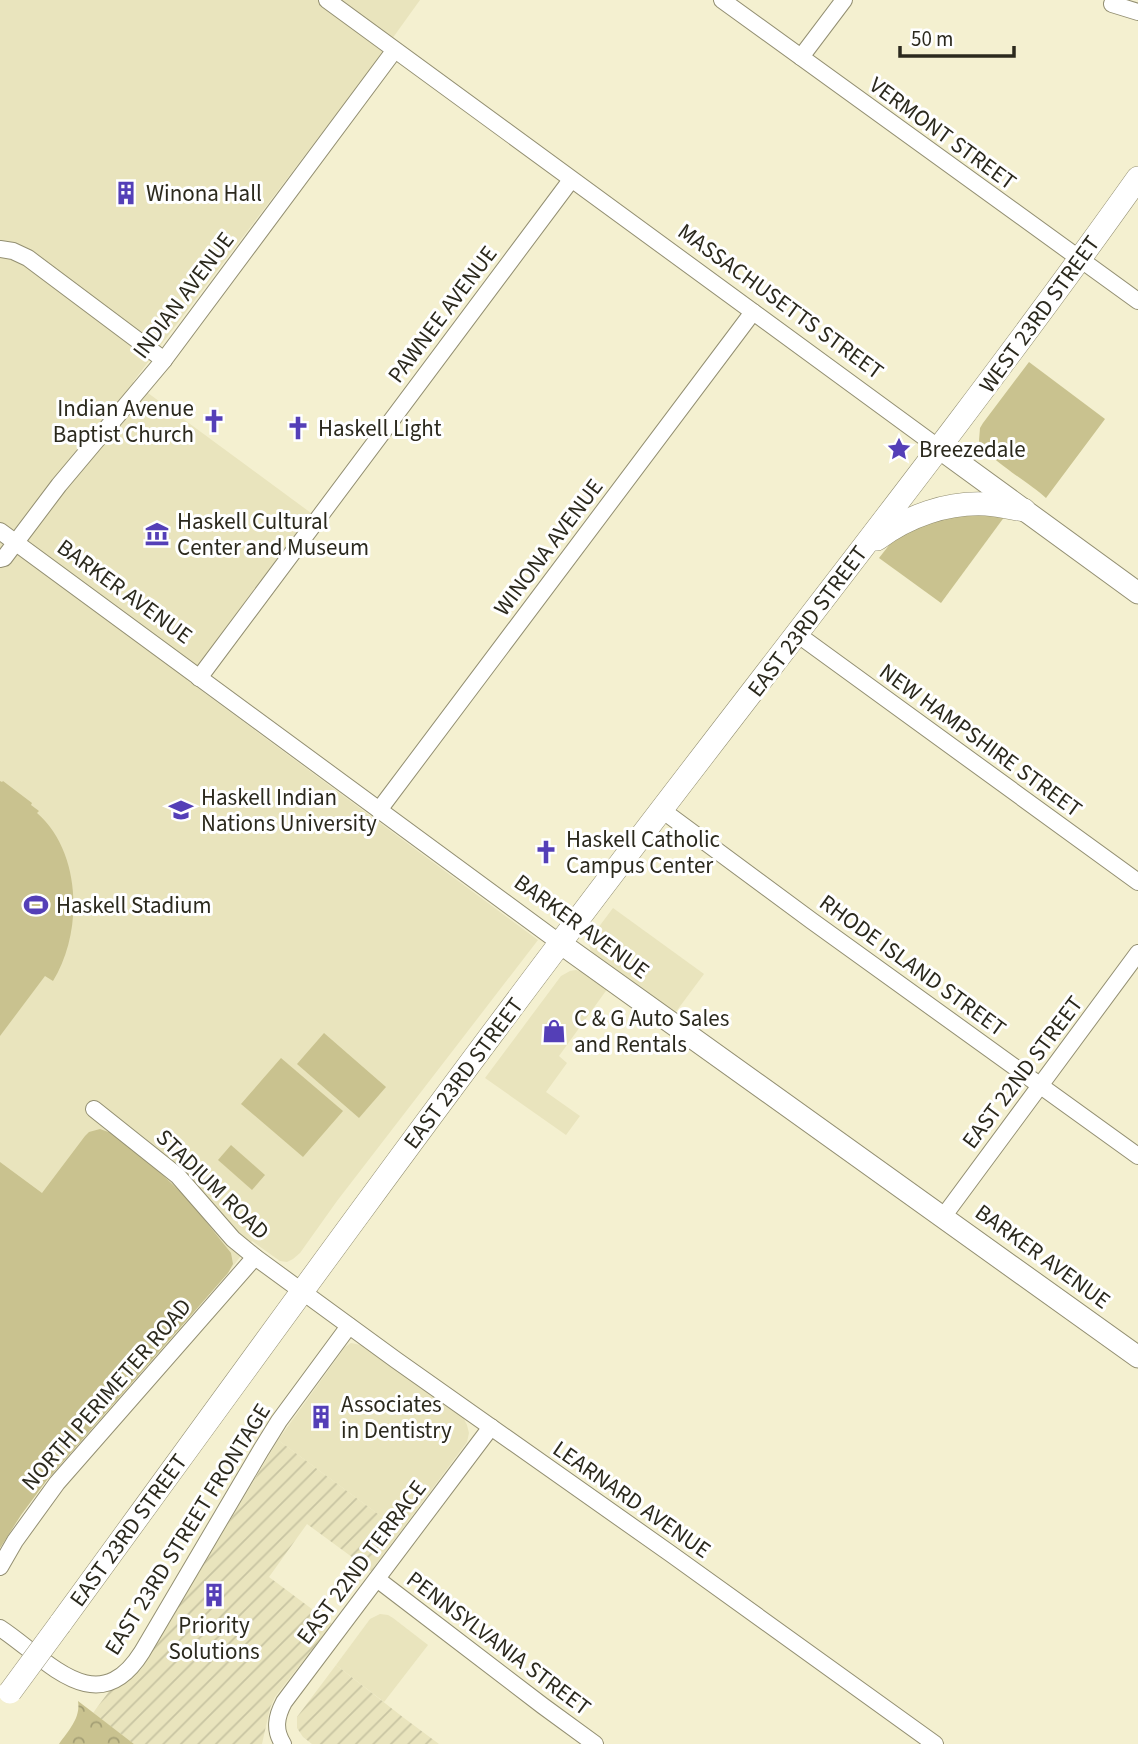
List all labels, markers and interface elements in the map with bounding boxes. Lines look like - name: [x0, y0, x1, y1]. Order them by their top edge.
- scale bar: [900, 14, 1014, 58]
- text: 50 m: [911, 24, 953, 54]
- street label: VERMONT STREET: [862, 69, 1023, 198]
- place label: Winona Hall: [146, 177, 262, 210]
- building icon: Winona Hall: [112, 179, 140, 207]
- street label: MASSACHUSETTS STREET: [671, 215, 890, 387]
- street label: INDIAN AVENUE: [125, 225, 242, 366]
- street label: WEST 23RD STREET: [971, 229, 1108, 400]
- street label: PAWNEE AVENUE: [380, 239, 505, 390]
- place label: Indian Avenue Baptist Church: [53, 392, 194, 451]
- church icon: Indian Avenue Baptist Church: [200, 407, 228, 435]
- place label: Haskell Light: [318, 412, 442, 445]
- church icon: Haskell Light: [284, 414, 312, 442]
- place label: Breezedale: [919, 433, 1026, 466]
- place icon: Breezedale: [885, 435, 913, 463]
- street label: WINONA AVENUE: [486, 472, 611, 623]
- place label: Haskell Cultural Center and Museum: [177, 505, 369, 564]
- museum icon: Haskell Cultural Center and Museum: [143, 520, 171, 548]
- street label: BARKER AVENUE: [50, 531, 199, 652]
- street label: EAST 23RD STREET: [739, 539, 875, 704]
- street label: NEW HAMPSHIRE STREET: [872, 655, 1089, 825]
- place label: Haskell Indian Nations University: [201, 781, 377, 840]
- school or university icon: Haskell Indian Nations University: [167, 796, 195, 824]
- place label: Haskell Catholic Campus Center: [566, 823, 720, 882]
- church icon: Haskell Catholic Campus Center: [532, 838, 560, 866]
- street label: BARKER AVENUE: [507, 866, 656, 987]
- street label: RHODE ISLAND STREET: [813, 886, 1013, 1045]
- place label: Haskell Stadium: [56, 889, 212, 922]
- sports icon: Haskell Stadium: [22, 891, 50, 919]
- street label: EAST 22ND STREET: [954, 989, 1091, 1156]
- street label: EAST 23RD STREET: [395, 991, 531, 1156]
- place label: C & G Auto Sales and Rentals: [574, 1002, 729, 1061]
- shop icon: C & G Auto Sales and Rentals: [540, 1017, 568, 1045]
- street label: STADIUM ROAD: [148, 1121, 277, 1247]
- street label: BARKER AVENUE: [968, 1196, 1117, 1317]
- street label: NORTH PERIMETER ROAD: [14, 1291, 199, 1498]
- place label: Associates in Dentistry: [341, 1388, 452, 1447]
- street label: EAST 23RD STREET FRONTAGE: [98, 1398, 276, 1660]
- building icon: Associates in Dentistry: [307, 1403, 335, 1431]
- street label: LEARNARD AVENUE: [546, 1433, 717, 1566]
- street label: EAST 23RD STREET: [63, 1448, 193, 1612]
- street label: EAST 22ND TERRACE: [289, 1473, 434, 1651]
- street label: PENNSYLVANIA STREET: [400, 1563, 598, 1724]
- building icon: Priority Solutions: [200, 1581, 228, 1609]
- place label: Priority Solutions: [168, 1609, 260, 1668]

